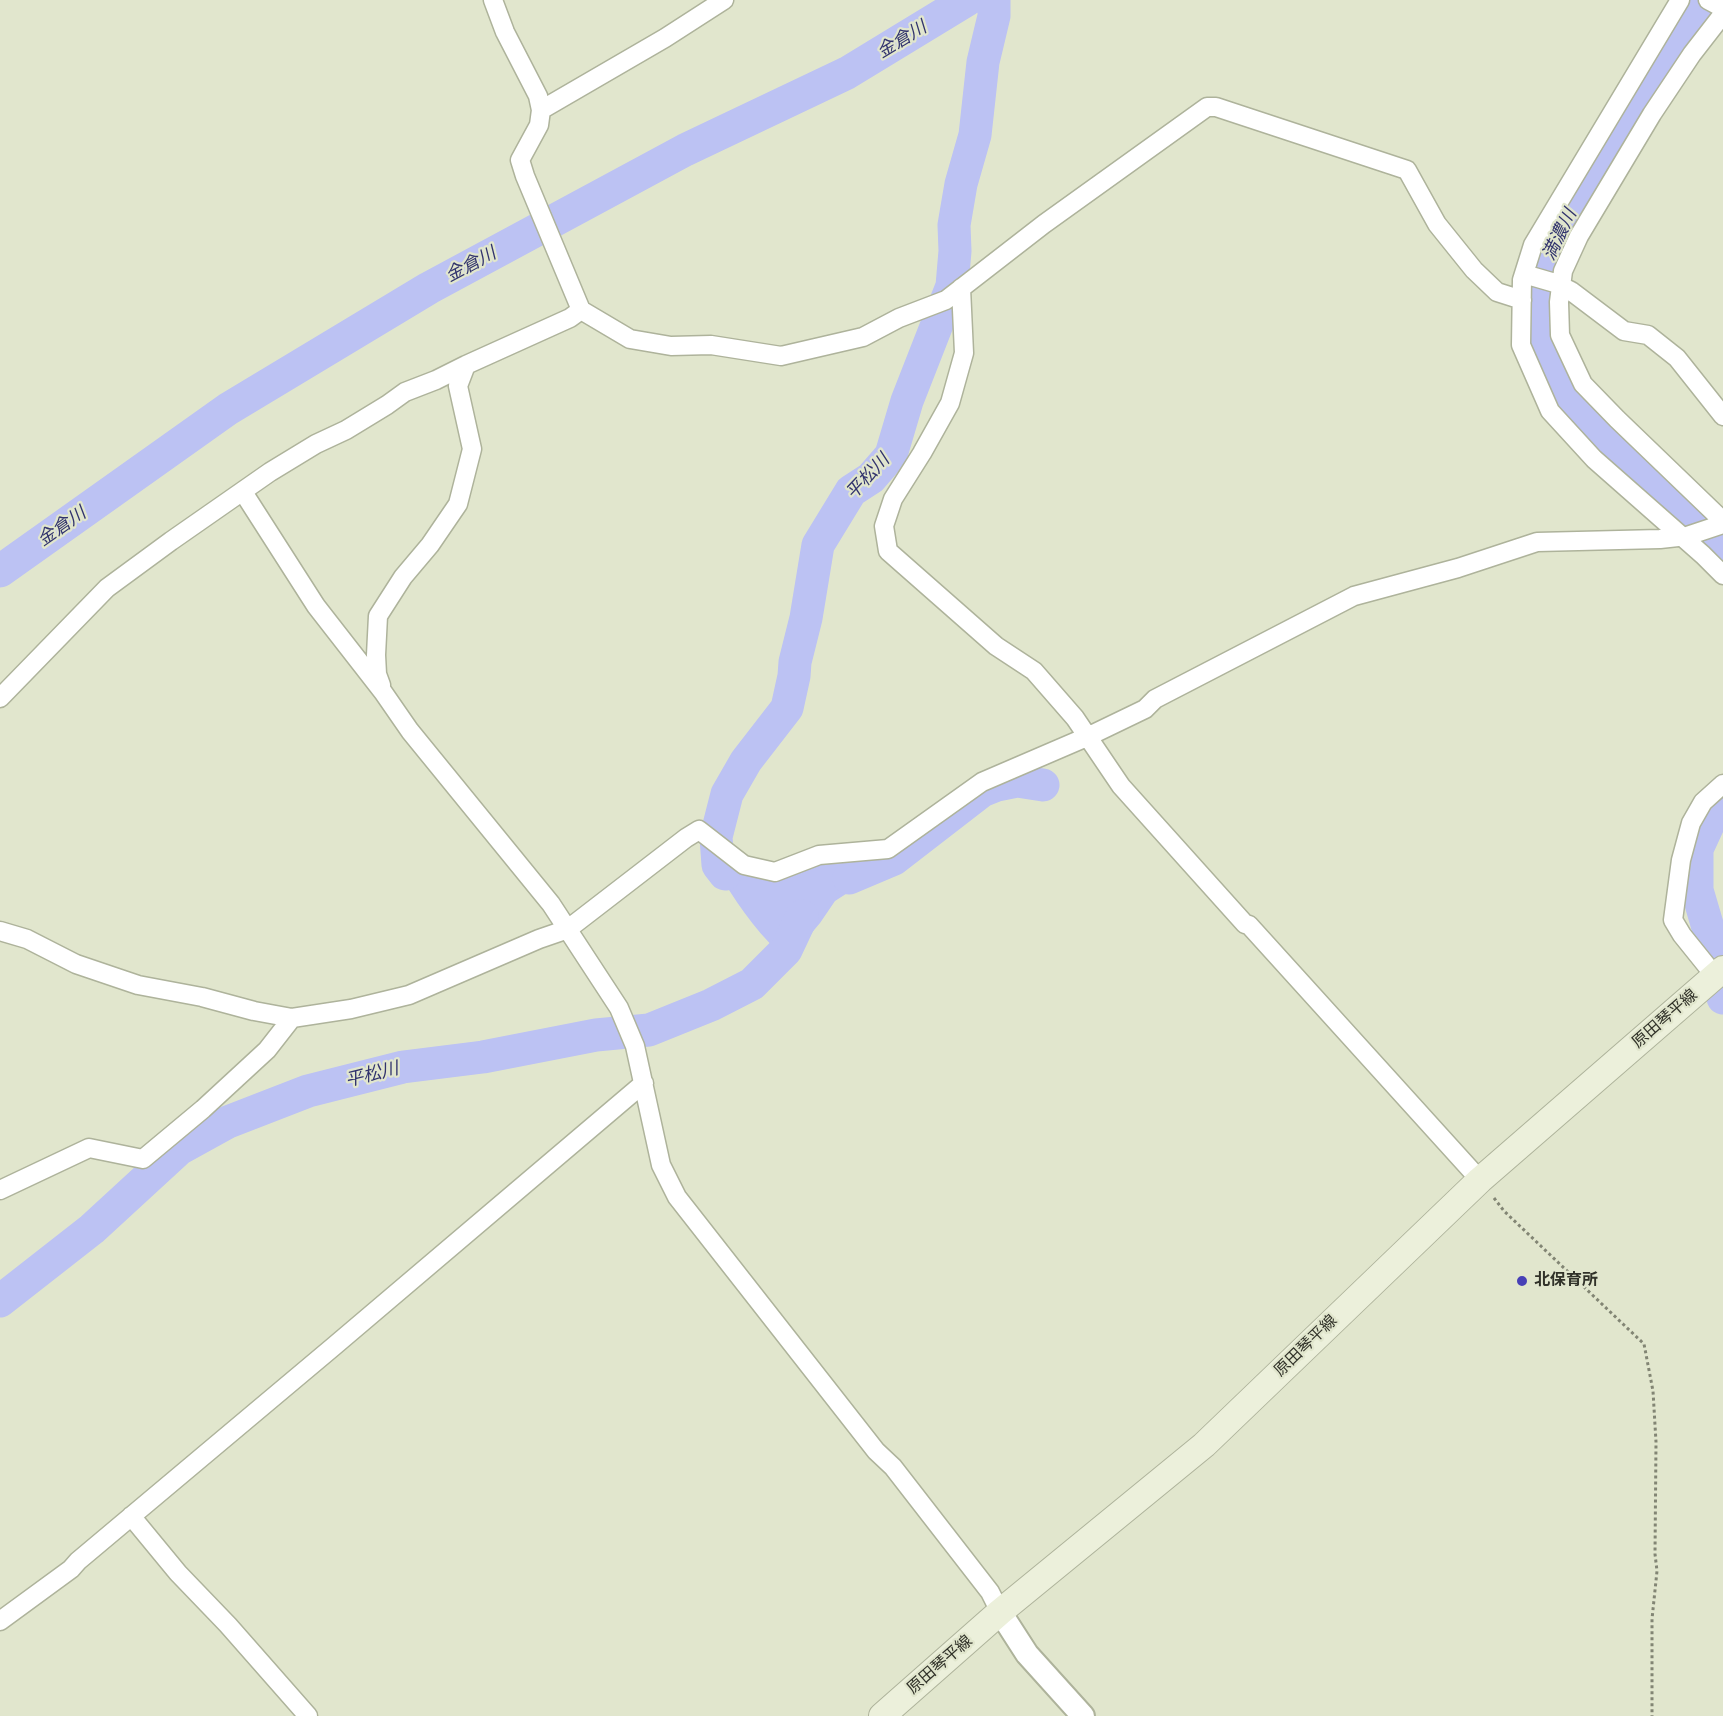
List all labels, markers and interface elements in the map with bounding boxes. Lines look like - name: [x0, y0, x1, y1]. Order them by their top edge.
- water label: 金倉川: [873, 17, 931, 63]
- water label: 満濃川: [1538, 206, 1582, 264]
- water label: 金倉川: [442, 243, 500, 287]
- water label: 平松川: [842, 450, 894, 504]
- water label: 金倉川: [34, 503, 90, 551]
- street label: 原田琴平線: [1629, 986, 1701, 1052]
- water label: 平松川: [343, 1058, 401, 1092]
- place label: 北保育所: [1534, 1271, 1598, 1291]
- marker: 北保育所: [1515, 1274, 1529, 1288]
- street label: 原田琴平線: [1271, 1311, 1341, 1381]
- street label: 原田琴平線: [904, 1632, 976, 1698]

